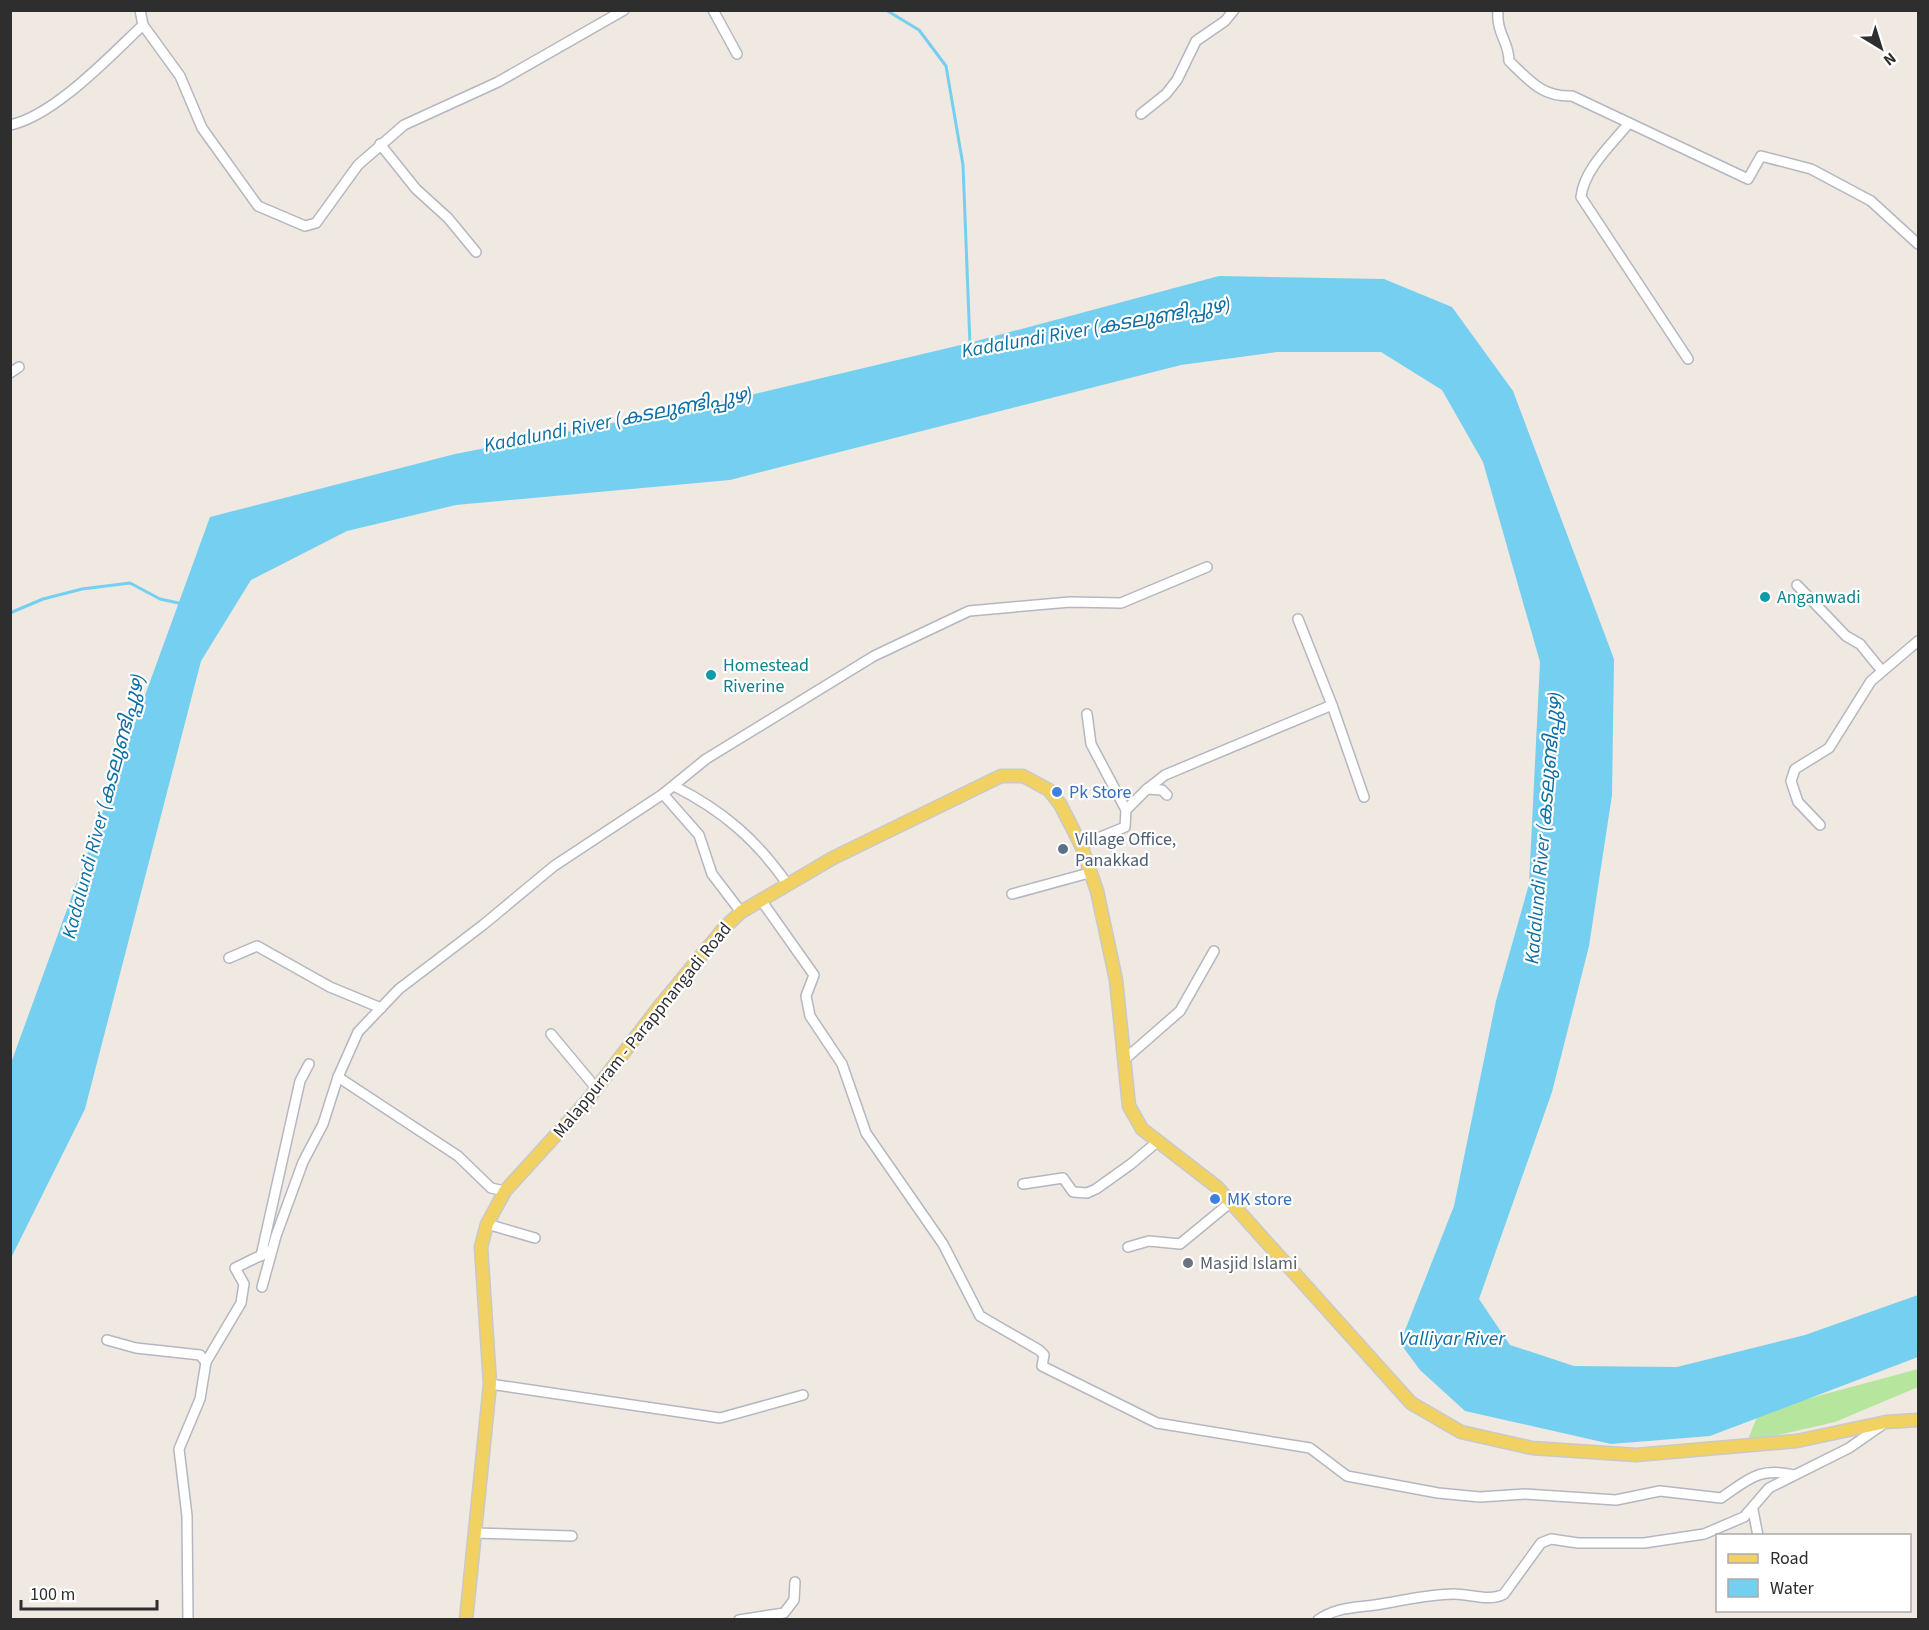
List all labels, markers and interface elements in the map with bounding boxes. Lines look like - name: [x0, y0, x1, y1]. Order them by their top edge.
- north arrow: [1851, 18, 1911, 78]
- text: N: [1879, 47, 1901, 71]
- water label: Kadalundi River (കടലുണ്ടിപ്പുഴ): [959, 290, 1233, 365]
- water label: Kadalundi River (കടലുണ്ടിപ്പുഴ): [482, 380, 755, 460]
- place label: Anganwadi: [1777, 585, 1861, 610]
- marker: Anganwadi: [1758, 590, 1772, 604]
- place label: Homestead Riverine: [723, 653, 809, 699]
- marker: Homestead Riverine: [704, 668, 718, 682]
- water label: Kadalundi River (കടലുണ്ടിപ്പുഴ): [55, 671, 153, 942]
- water label: Kadalundi River (കടലുണ്ടിപ്പുഴ): [1518, 691, 1570, 965]
- place label: Pk Store: [1069, 780, 1132, 805]
- marker: Pk Store: [1050, 785, 1064, 799]
- place label: Village Office, Panakkad: [1075, 827, 1176, 873]
- marker: Village Office, Panakkad: [1056, 842, 1070, 856]
- street label: Malappurram - Parappnangadi Road: [547, 917, 737, 1144]
- place label: MK store: [1227, 1187, 1292, 1212]
- marker: MK store: [1208, 1192, 1222, 1206]
- place label: Masjid Islami: [1200, 1251, 1297, 1276]
- marker: Masjid Islami: [1181, 1256, 1195, 1270]
- water label: Valliyar River: [1399, 1325, 1506, 1353]
- legend: [1716, 1534, 1911, 1612]
- text: Road: [1770, 1546, 1809, 1571]
- scale bar: [21, 1573, 158, 1611]
- text: Water: [1770, 1576, 1814, 1601]
- text: 100 m: [30, 1582, 75, 1607]

